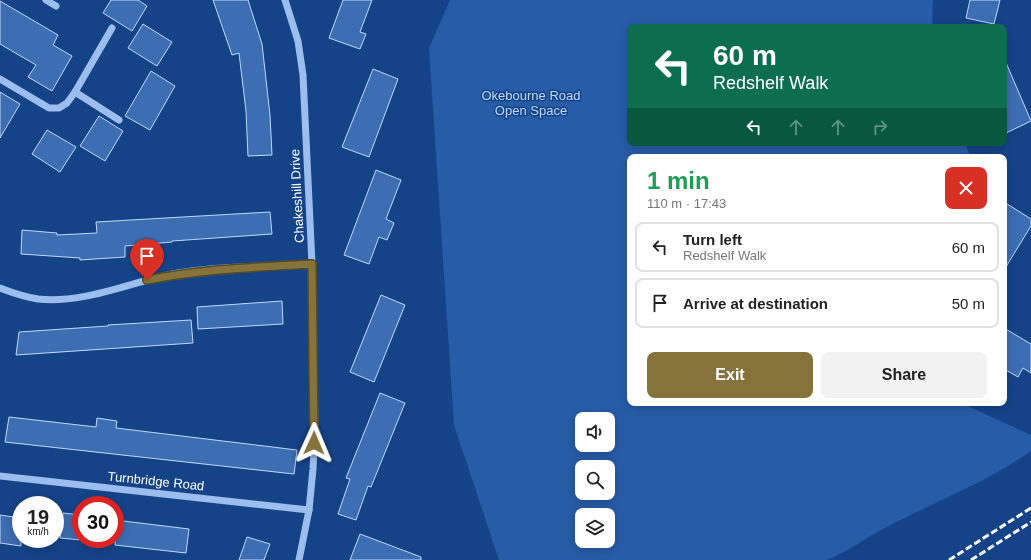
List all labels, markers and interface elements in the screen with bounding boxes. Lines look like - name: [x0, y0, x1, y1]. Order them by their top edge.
- icon: left: [647, 40, 699, 92]
- text: 60 m: [713, 40, 777, 71]
- text: Redshelf Walk: [713, 73, 828, 93]
- park label: Okebourne Road Open Space: [481, 88, 581, 118]
- icon: left: [743, 116, 765, 138]
- icon: ahead: [785, 116, 807, 138]
- icon: ahead: [827, 116, 849, 138]
- icon: right: [869, 116, 891, 138]
- street label: Chakeshill Drive: [287, 149, 307, 243]
- text: 1 min: [647, 167, 710, 194]
- button: close: [945, 167, 987, 209]
- text: 110 m · 17:43: [647, 196, 726, 211]
- text: Turn left: [683, 231, 742, 248]
- icon: left: [649, 236, 671, 258]
- pin: [130, 239, 164, 280]
- text: 60 m: [952, 239, 985, 256]
- icon: arrive: [136, 245, 158, 267]
- text: Redshelf Walk: [683, 248, 766, 263]
- icon: arrive: [649, 292, 671, 314]
- text: Arrive at destination: [683, 295, 828, 312]
- text: 50 m: [952, 295, 985, 312]
- button: Exit: [647, 352, 813, 398]
- button: Share: [821, 352, 987, 398]
- map controls: [575, 412, 615, 548]
- button: sound: [575, 412, 615, 452]
- position arrow: [293, 422, 335, 464]
- button: search: [575, 460, 615, 500]
- street label: Turnbridge Road: [107, 468, 205, 494]
- speed limit sign: 30: [72, 496, 124, 548]
- text: 19: [27, 506, 49, 528]
- button: layers: [575, 508, 615, 548]
- text: km/h: [27, 526, 49, 537]

